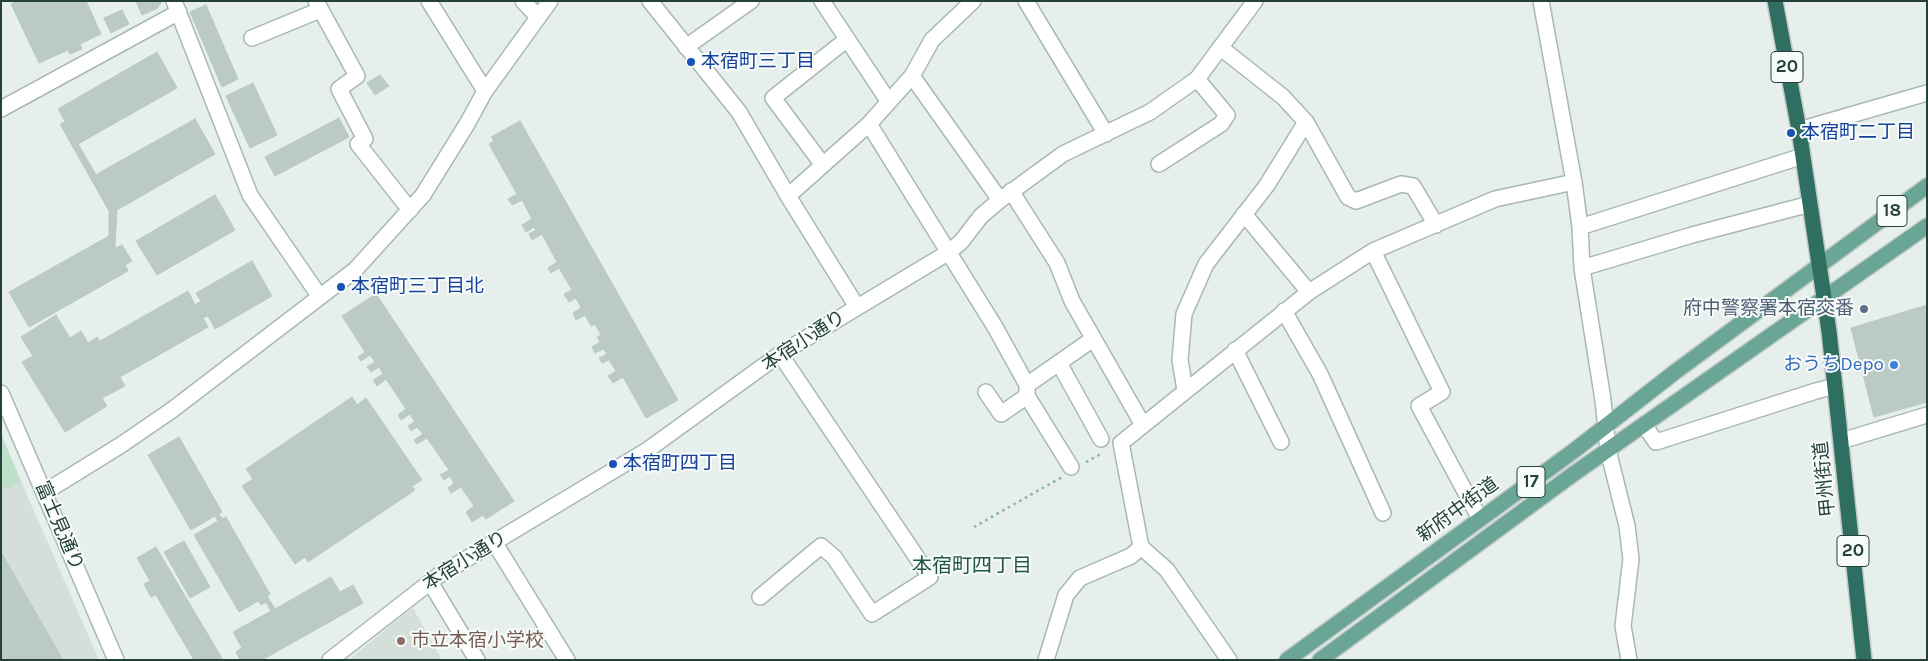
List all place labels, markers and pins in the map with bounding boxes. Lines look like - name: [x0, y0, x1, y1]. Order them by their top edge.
- place label: 本宿町三丁目: [701, 51, 815, 73]
- marker: 本宿町三丁目: [685, 56, 697, 68]
- place label: 本宿町二丁目: [1801, 122, 1915, 144]
- marker: 本宿町二丁目: [1785, 127, 1797, 139]
- place label: 本宿町三丁目北: [351, 276, 484, 298]
- marker: 本宿町三丁目北: [335, 281, 347, 293]
- place label: 府中警察署本宿交番: [1683, 298, 1854, 320]
- marker: 府中警察署本宿交番: [1858, 303, 1870, 315]
- place label: おうちDepo: [1783, 354, 1884, 376]
- marker: おうちDepo: [1888, 359, 1900, 371]
- place label: 本宿町四丁目: [623, 453, 737, 475]
- marker: 本宿町四丁目: [607, 458, 619, 470]
- place label: 市立本宿小学校: [411, 630, 544, 652]
- marker: 市立本宿小学校: [395, 635, 407, 647]

